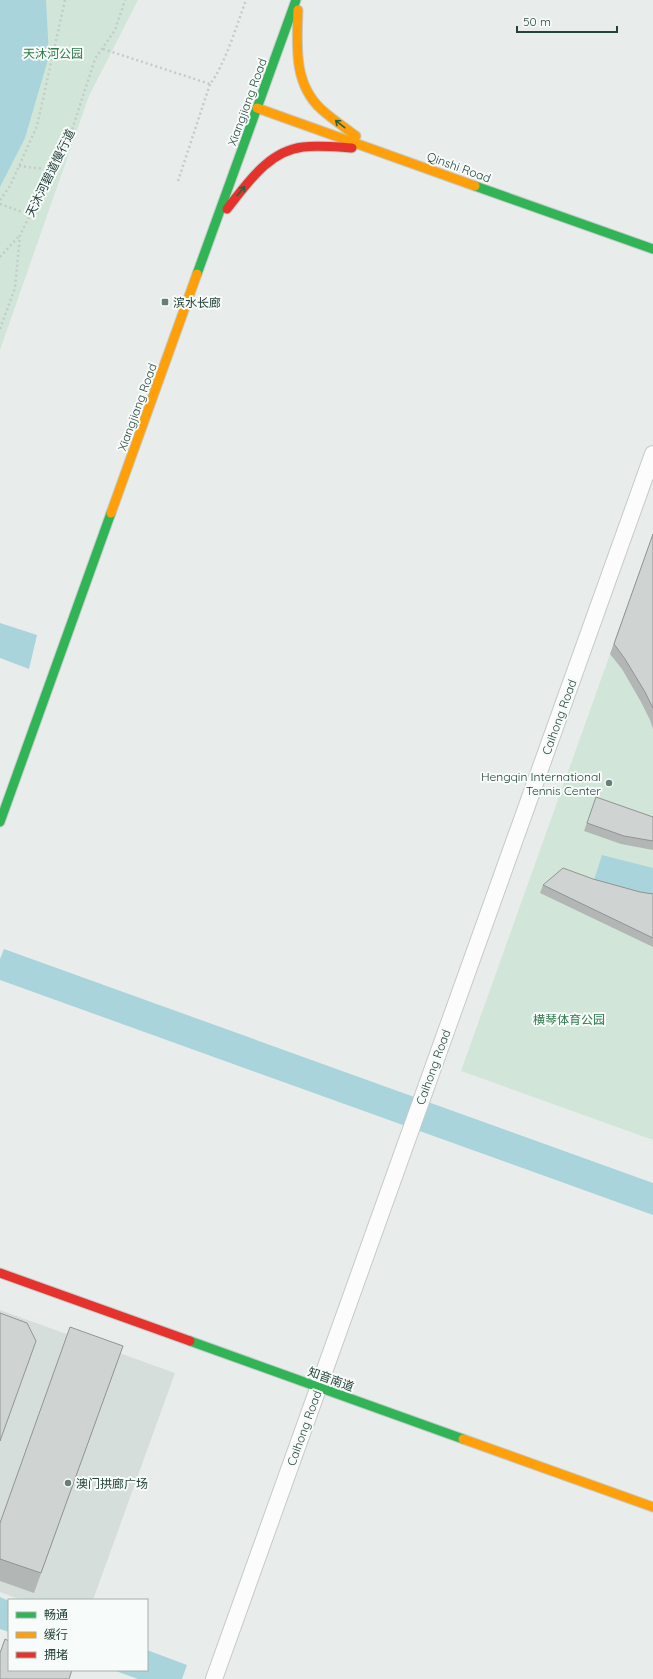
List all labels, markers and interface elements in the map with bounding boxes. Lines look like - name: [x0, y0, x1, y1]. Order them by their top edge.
- scale bar: [517, 8, 617, 34]
- text: 50 m: [523, 14, 551, 29]
- park label: 天沐河公园: [23, 46, 83, 61]
- street label: Xiangjiang Road: [224, 56, 270, 148]
- one-way arrow: [335, 120, 346, 129]
- street label: 天沐河碧道慢行道: [22, 127, 78, 219]
- street label: Qinshi Road: [425, 149, 493, 185]
- one-way arrow: [237, 186, 246, 197]
- place label: 滨水长廊: [173, 295, 221, 310]
- marker: 滨水长廊: [160, 297, 170, 307]
- street label: Xiangjiang Road: [114, 361, 160, 453]
- street label: Caihong Road: [538, 677, 580, 757]
- place label: Hengqin International Tennis Center: [481, 769, 601, 798]
- marker: Hengqin International Tennis Center: [604, 778, 614, 788]
- park label: 横琴体育公园: [533, 1012, 605, 1027]
- street label: Caihong Road: [412, 1027, 454, 1107]
- street label: 知音南道: [306, 1364, 356, 1394]
- street label: Caihong Road: [283, 1388, 325, 1468]
- place label: 澳门拱廊广场: [76, 1476, 148, 1491]
- marker: 澳门拱廊广场: [63, 1478, 73, 1488]
- legend: [8, 1599, 148, 1671]
- text: 畅通: [44, 1607, 68, 1622]
- text: 缓行: [44, 1627, 68, 1642]
- text: 拥堵: [44, 1647, 68, 1662]

